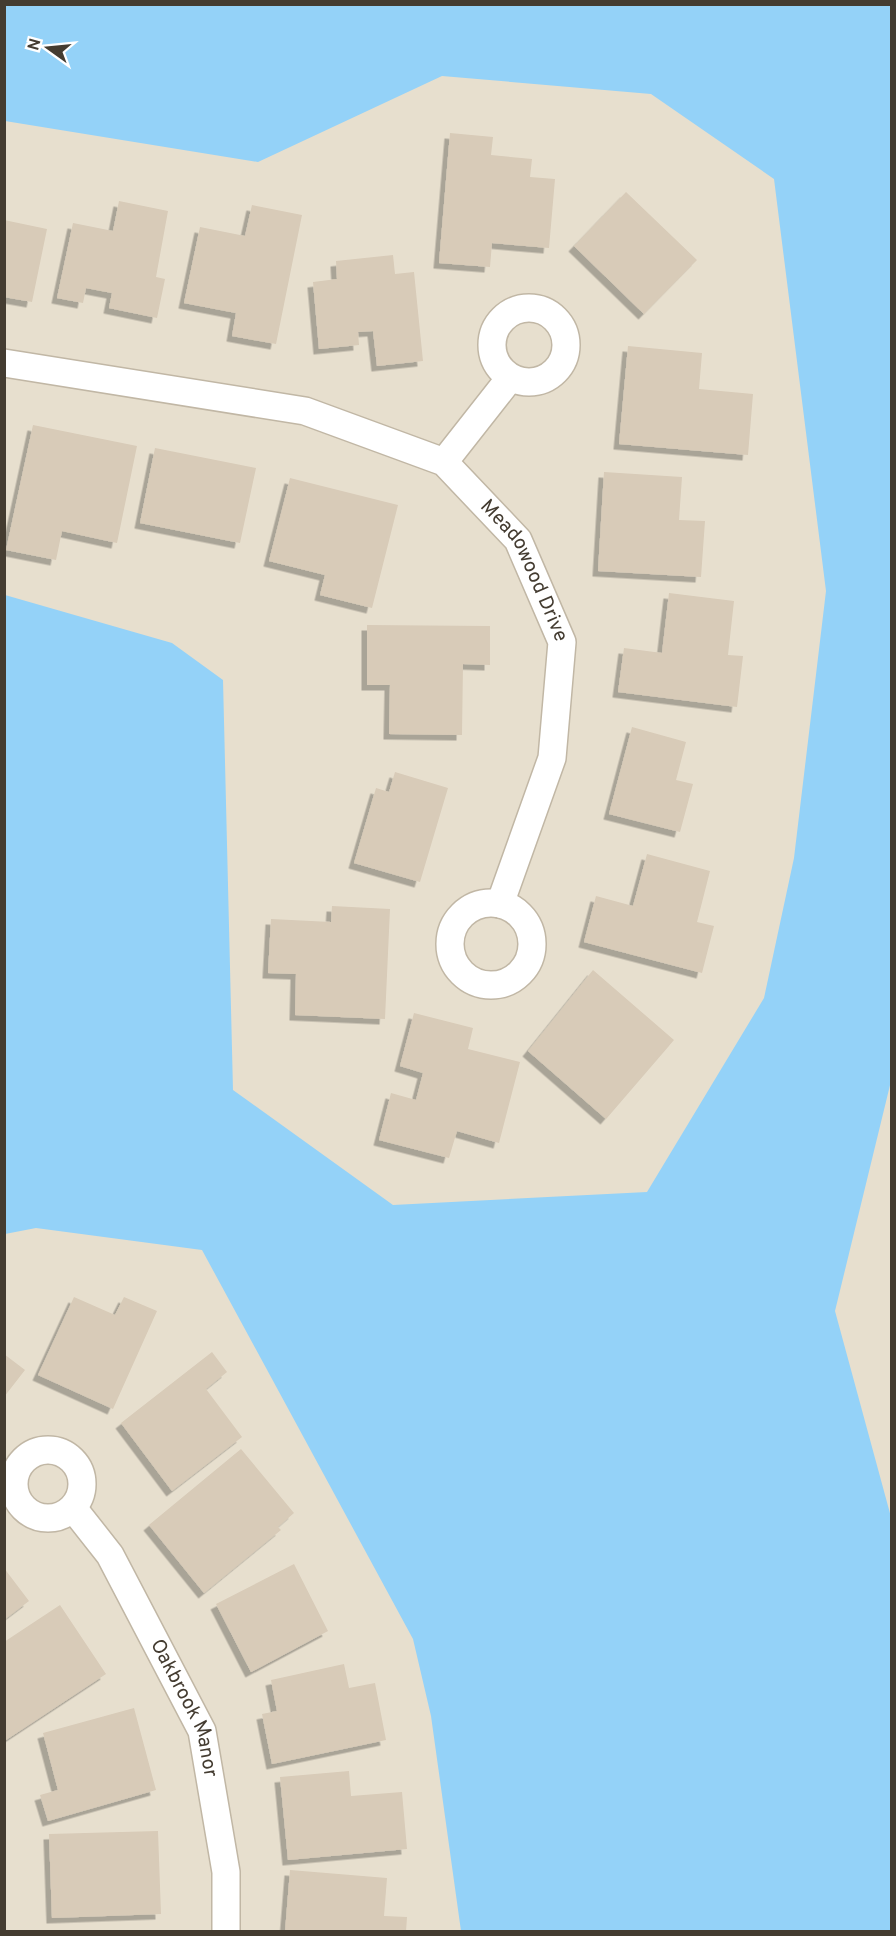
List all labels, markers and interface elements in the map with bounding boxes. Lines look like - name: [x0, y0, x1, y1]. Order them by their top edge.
- north arrow: [18, 18, 78, 78]
- text: N: [24, 36, 47, 53]
- street label: Meadowood Drive: [474, 494, 573, 646]
- street label: Oakbrook Manor: [143, 1635, 223, 1780]

